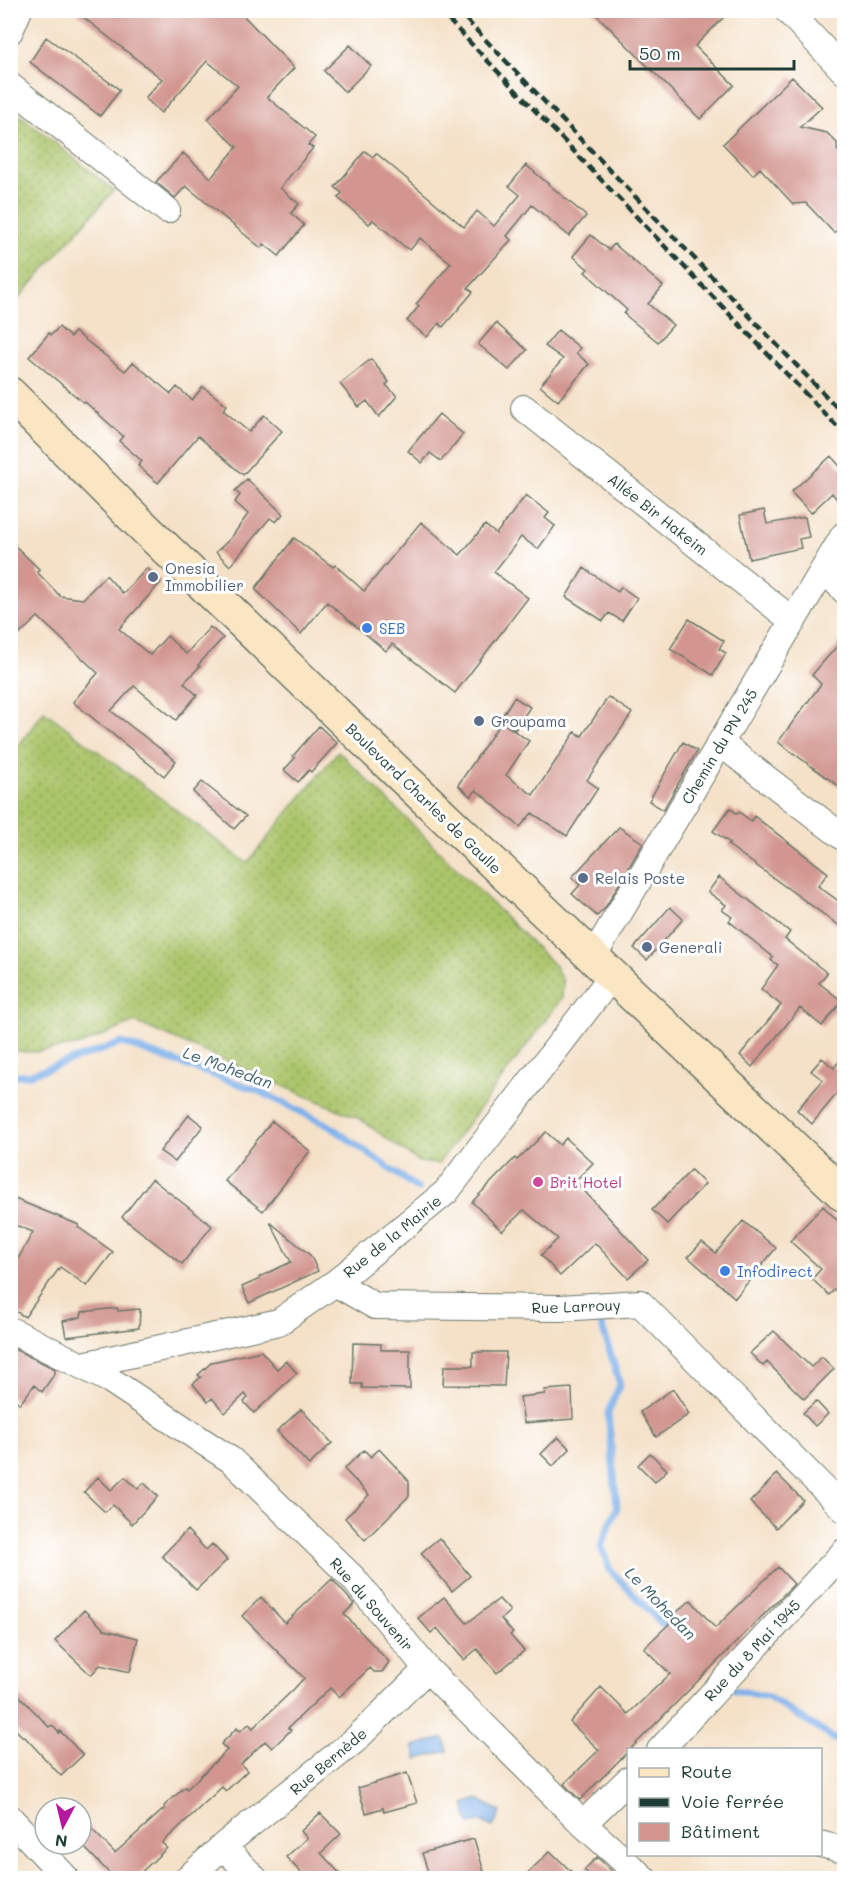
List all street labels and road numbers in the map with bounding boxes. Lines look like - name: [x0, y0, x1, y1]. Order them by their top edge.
- street label: Allée Bir Hakeim: [604, 469, 712, 559]
- street label: Chemin du PN 245: [677, 684, 761, 808]
- street label: Boulevard Charles de Gaulle: [342, 718, 506, 878]
- street label: Rue de la Mairie: [339, 1190, 445, 1282]
- street label: Rue Larrouy: [531, 1294, 621, 1318]
- street label: Rue du Souvenir: [326, 1553, 418, 1655]
- street label: Rue du 8 Mai 1945: [700, 1595, 804, 1705]
- street label: Rue Bernède: [285, 1723, 371, 1799]

